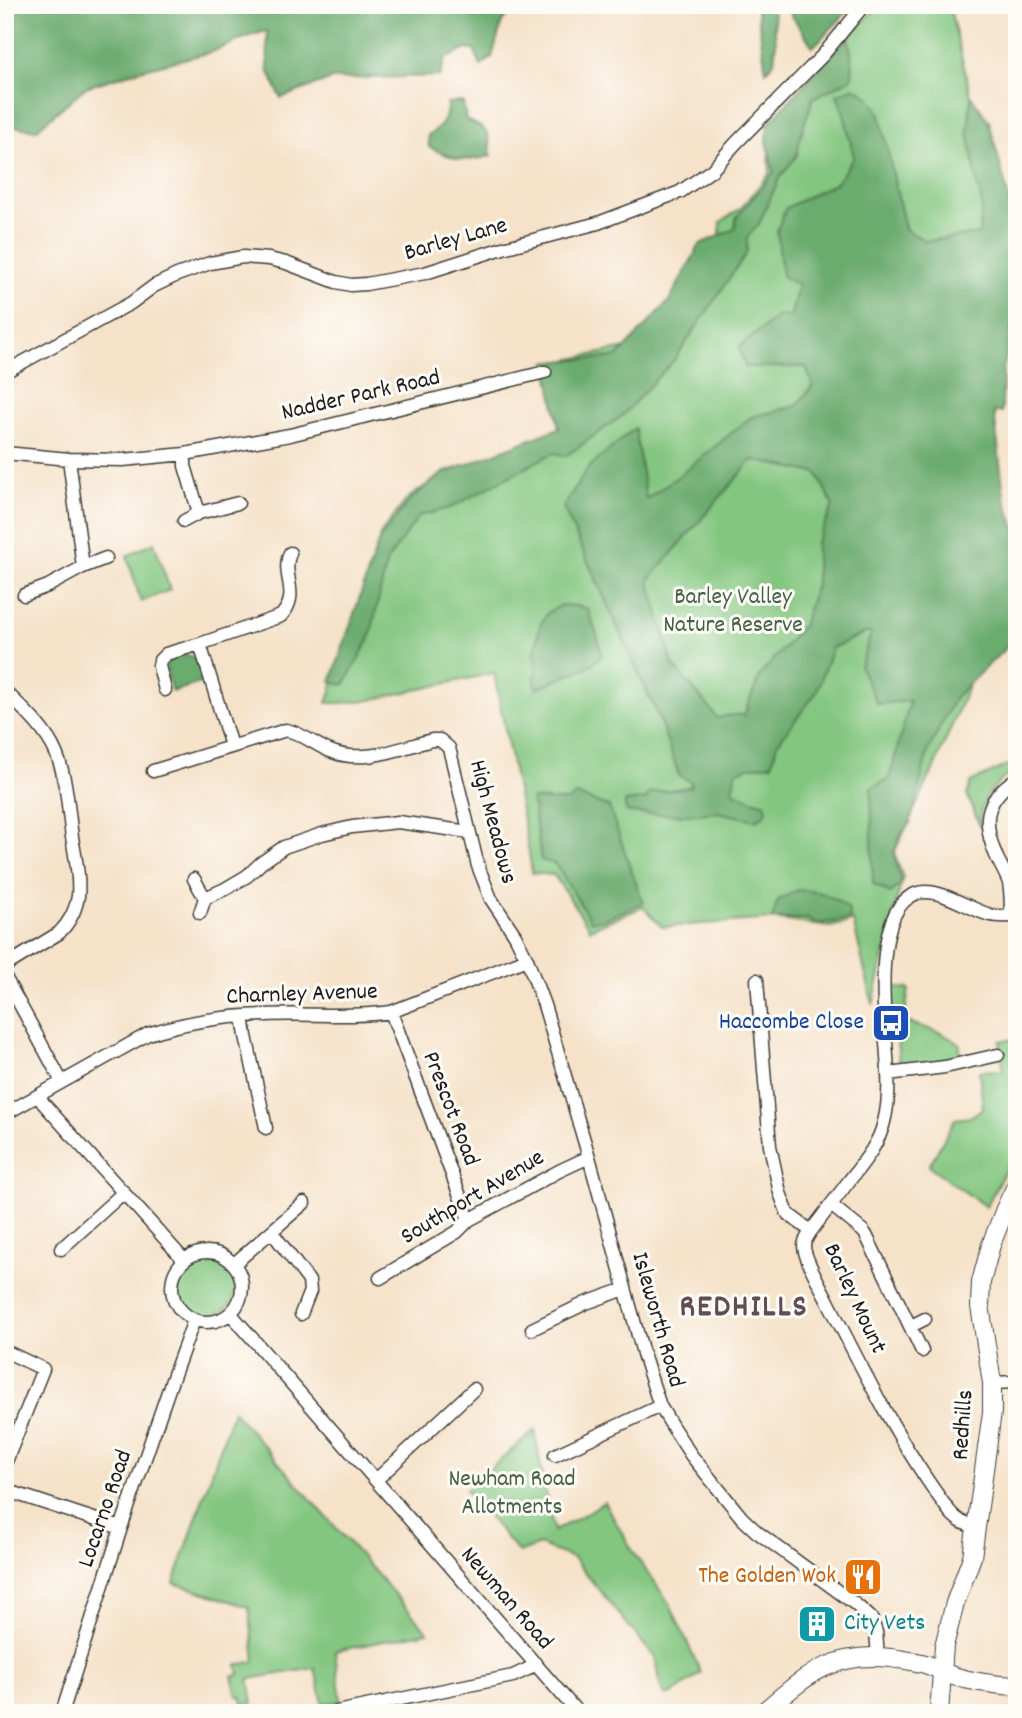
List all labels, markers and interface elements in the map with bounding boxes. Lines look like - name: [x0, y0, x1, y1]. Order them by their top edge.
- street label: Barley Lane: [400, 209, 512, 271]
- street label: Nadder Park Road: [278, 361, 444, 431]
- park label: Barley Valley Nature Reserve: [663, 581, 803, 643]
- street label: High Meadows: [459, 756, 525, 888]
- street label: Charnley Avenue: [226, 975, 378, 1015]
- bus stop icon: Haccombe Close: [870, 1002, 912, 1044]
- place label: Haccombe Close: [719, 1006, 864, 1040]
- street label: Prescot Road: [413, 1047, 487, 1171]
- street label: Southport Avenue: [395, 1142, 551, 1254]
- street label: Barley Mount: [814, 1238, 894, 1360]
- street label: Isleworth Road: [621, 1248, 693, 1392]
- district label: REDHILLS: [679, 1286, 809, 1332]
- street label: Redhills: [945, 1389, 983, 1461]
- street label: Locarno Road: [70, 1446, 142, 1572]
- park label: Newham Road Allotments: [449, 1463, 575, 1525]
- street label: Newman Road: [451, 1540, 561, 1658]
- restaurant icon: The Golden Wok: [842, 1556, 884, 1598]
- place label: The Golden Wok: [698, 1560, 836, 1594]
- building icon: City Vets: [796, 1603, 838, 1645]
- place label: City Vets: [844, 1607, 925, 1641]

